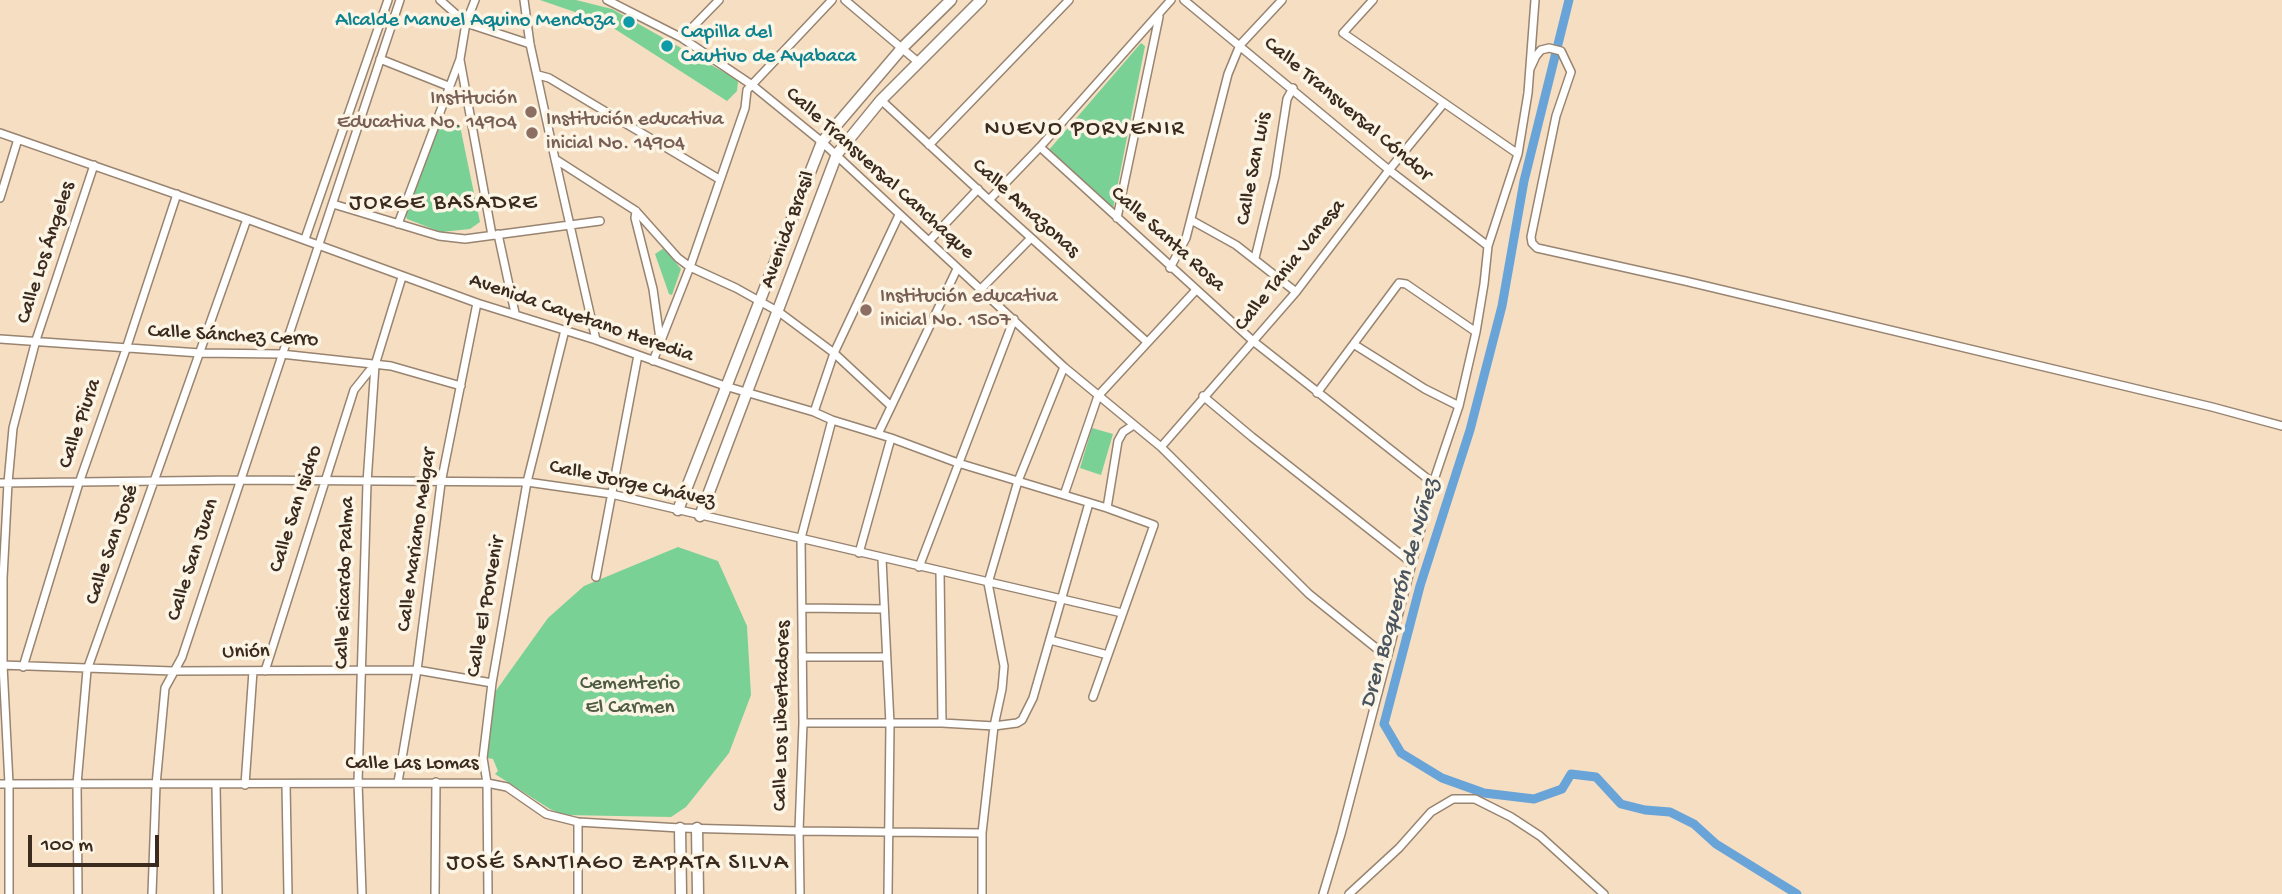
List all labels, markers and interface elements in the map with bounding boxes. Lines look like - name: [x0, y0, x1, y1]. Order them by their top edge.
- place label: Alcalde Manuel Aquino Mendoza: [335, 9, 615, 35]
- marker: Alcalde Manuel Aquino Mendoza: [621, 14, 637, 30]
- place label: Capilla del Cautivo de Ayabaca: [681, 21, 856, 71]
- street label: Calle Transversal Cóndor: [1258, 32, 1436, 188]
- marker: Capilla del Cautivo de Ayabaca: [659, 38, 675, 54]
- street label: Calle Transversal Canchaque: [779, 82, 979, 266]
- place label: Institución Educativa No. 14904: [337, 87, 517, 137]
- marker: Institución Educativa No. 14904: [523, 104, 539, 120]
- place label: Institución educativa inicial No. 14904: [546, 108, 724, 158]
- street label: Calle San Luis: [1232, 111, 1278, 227]
- district label: NUEVO PORVENIR: [986, 116, 1184, 144]
- marker: Institución educativa inicial No. 14904: [524, 125, 540, 141]
- street label: Calle Amazonas: [966, 154, 1084, 264]
- street label: Avenida Brasil: [756, 168, 822, 292]
- street label: Calle Los Ángeles: [12, 179, 82, 327]
- street label: Calle Santa Rosa: [1104, 182, 1230, 298]
- district label: JORGE BASADRE: [351, 190, 537, 218]
- street label: Calle Tania Vanesa: [1230, 195, 1352, 337]
- street label: Avenida Cayetano Heredia: [465, 269, 697, 369]
- place label: Institución educativa inicial No. 1507: [880, 285, 1058, 335]
- marker: Institución educativa inicial No. 1507: [858, 302, 874, 318]
- street label: Calle Sánchez Cerro: [147, 320, 319, 354]
- street label: Calle Piura: [54, 376, 108, 472]
- street label: Calle San Isidro: [265, 442, 329, 576]
- street label: Calle Mariano Melgar: [393, 447, 443, 633]
- street label: Calle Jorge Chávez: [547, 455, 717, 515]
- water label: Dren Boquerón de Núñez: [1355, 476, 1447, 712]
- street label: Calle San José: [81, 482, 145, 608]
- street label: Calle San Juan: [162, 496, 226, 624]
- street label: Calle Ricardo Palma: [330, 496, 362, 670]
- street label: Calle El Porvenir: [462, 535, 512, 679]
- street label: Calle Los Libertadores: [769, 621, 797, 811]
- street label: Unión: [222, 640, 270, 666]
- park label: Cementerio El Carmen: [580, 672, 680, 722]
- street label: Calle Las Lomas: [345, 752, 479, 778]
- scale bar: [32, 820, 163, 864]
- text: 100 m: [41, 834, 93, 859]
- district label: JOSÉ SANTIAGO ZAPATA SILVA: [450, 850, 786, 878]

